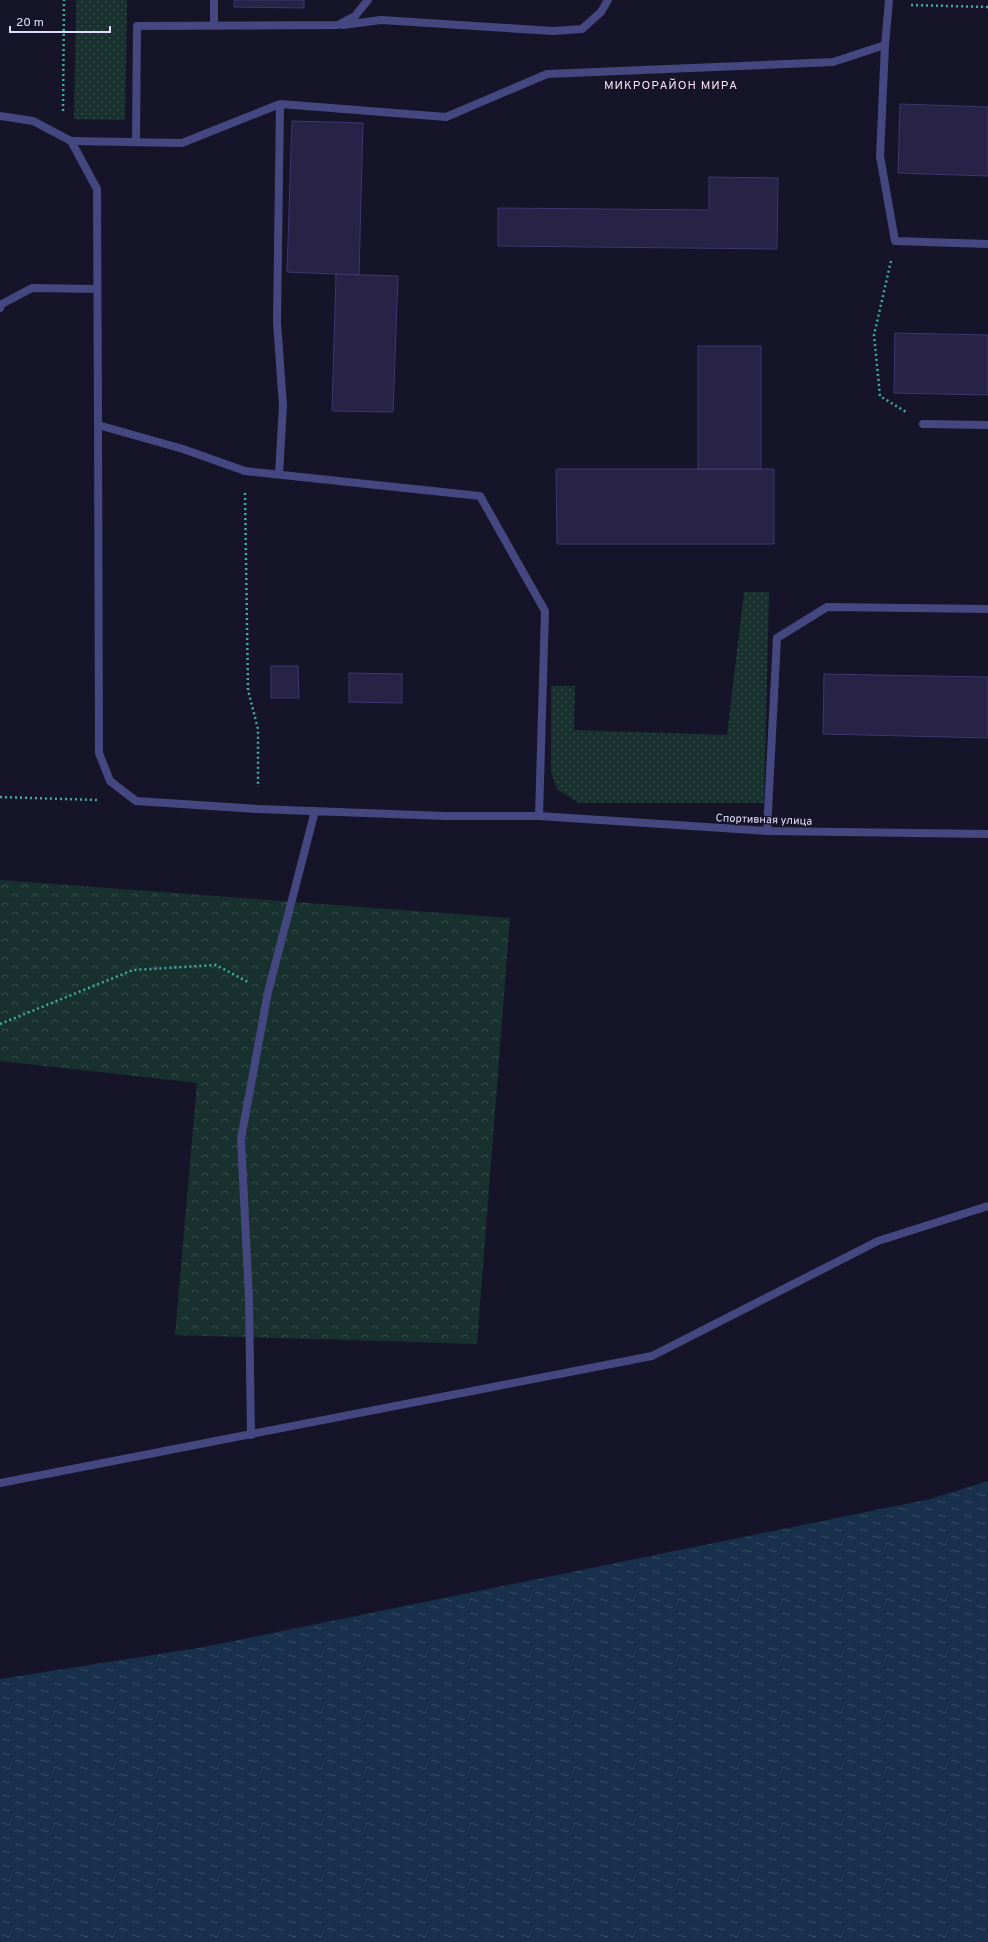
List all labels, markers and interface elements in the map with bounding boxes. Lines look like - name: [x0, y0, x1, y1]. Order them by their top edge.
- scale bar: [10, 8, 110, 34]
- text: 20 m: [16, 15, 44, 31]
- district label: МИКРОРАЙОН МИРА: [604, 78, 738, 94]
- street label: Спортивная улица: [715, 811, 813, 829]

